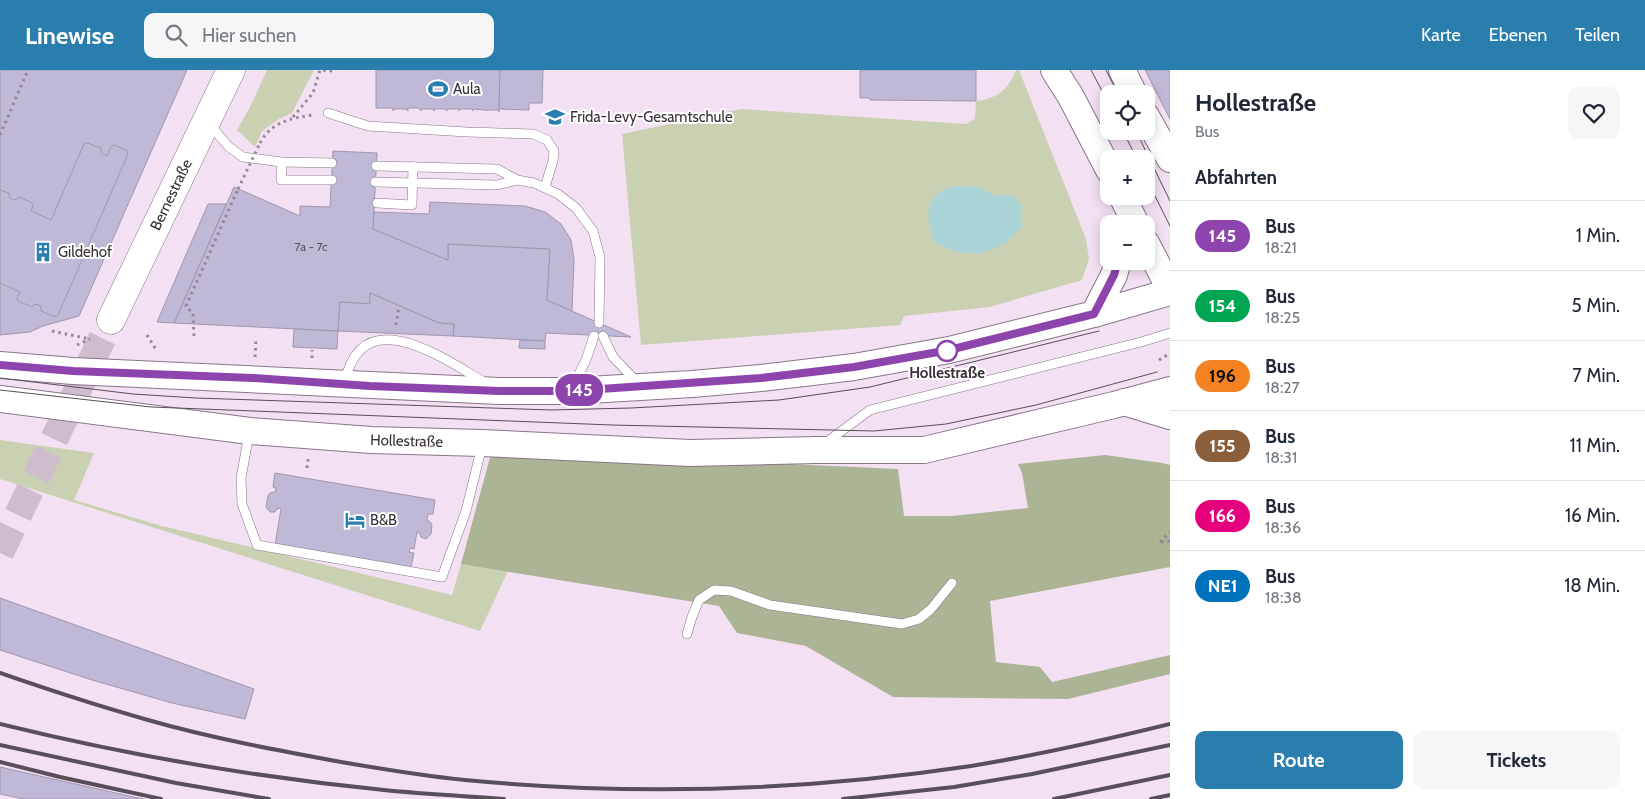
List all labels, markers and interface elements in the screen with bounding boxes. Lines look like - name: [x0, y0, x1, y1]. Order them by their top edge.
- search box: [144, 13, 494, 58]
- text: Linewise: [25, 21, 114, 50]
- icon: search: [162, 21, 190, 49]
- text: Hier suchen: [202, 24, 296, 47]
- text: Karte: [1421, 24, 1461, 46]
- text: Ebenen: [1489, 24, 1547, 46]
- text: Teilen: [1575, 24, 1620, 46]
- sports icon: Aula: [427, 78, 449, 100]
- place label: Aula: [453, 80, 481, 98]
- map controls: [1100, 85, 1155, 270]
- button: locate: [1100, 85, 1155, 140]
- button: heart: [1568, 87, 1620, 139]
- text: Hollestraße: [1195, 88, 1316, 117]
- school or university icon: Frida-Levy-Gesamtschule: [544, 106, 566, 128]
- place label: Frida-Levy-Gesamtschule: [570, 108, 733, 126]
- text: Bus: [1195, 122, 1219, 141]
- button: +: [1100, 150, 1155, 205]
- street label: Bernestraße: [146, 156, 196, 233]
- text: Abfahrten: [1195, 166, 1277, 189]
- button: −: [1100, 215, 1155, 270]
- text: Bus: [1265, 215, 1295, 238]
- text: 1 Min.: [1576, 224, 1620, 247]
- text: 145: [1209, 225, 1236, 247]
- text: 18:21: [1265, 238, 1297, 257]
- house number: 7a - 7c: [295, 239, 328, 254]
- building icon: Gildehof: [32, 241, 54, 263]
- place label: Gildehof: [58, 243, 112, 261]
- text: Bus: [1265, 285, 1295, 308]
- text: 5 Min.: [1572, 294, 1620, 317]
- text: 154: [1209, 295, 1236, 317]
- text: 18:25: [1265, 308, 1300, 327]
- marker: Hollestraße: [936, 340, 958, 362]
- text: Bus: [1265, 355, 1295, 378]
- place label: Hollestraße: [909, 364, 985, 382]
- text: 7 Min.: [1572, 364, 1620, 387]
- text: 196: [1209, 365, 1236, 387]
- line badge: 145: [550, 374, 608, 406]
- text: 18:27: [1265, 378, 1300, 397]
- text: 145: [565, 379, 593, 401]
- text: Bus: [1265, 425, 1295, 448]
- street label: Hollestraße: [370, 431, 444, 451]
- text: 11 Min.: [1569, 434, 1620, 457]
- text: 155: [1210, 435, 1235, 457]
- text: 18:31: [1265, 448, 1297, 467]
- text: Bus: [1265, 495, 1295, 518]
- text: 16 Min.: [1565, 504, 1620, 527]
- text: 166: [1209, 505, 1236, 527]
- hotel icon: B&B: [344, 509, 366, 531]
- place label: B&B: [370, 511, 397, 529]
- text: 18:36: [1265, 518, 1301, 537]
- text: Bus: [1265, 565, 1295, 588]
- text: 18 Min.: [1564, 574, 1620, 597]
- text: NE1: [1208, 575, 1237, 597]
- text: 18:38: [1265, 588, 1302, 607]
- button: Route: [1195, 731, 1403, 789]
- button: Tickets: [1413, 731, 1620, 789]

